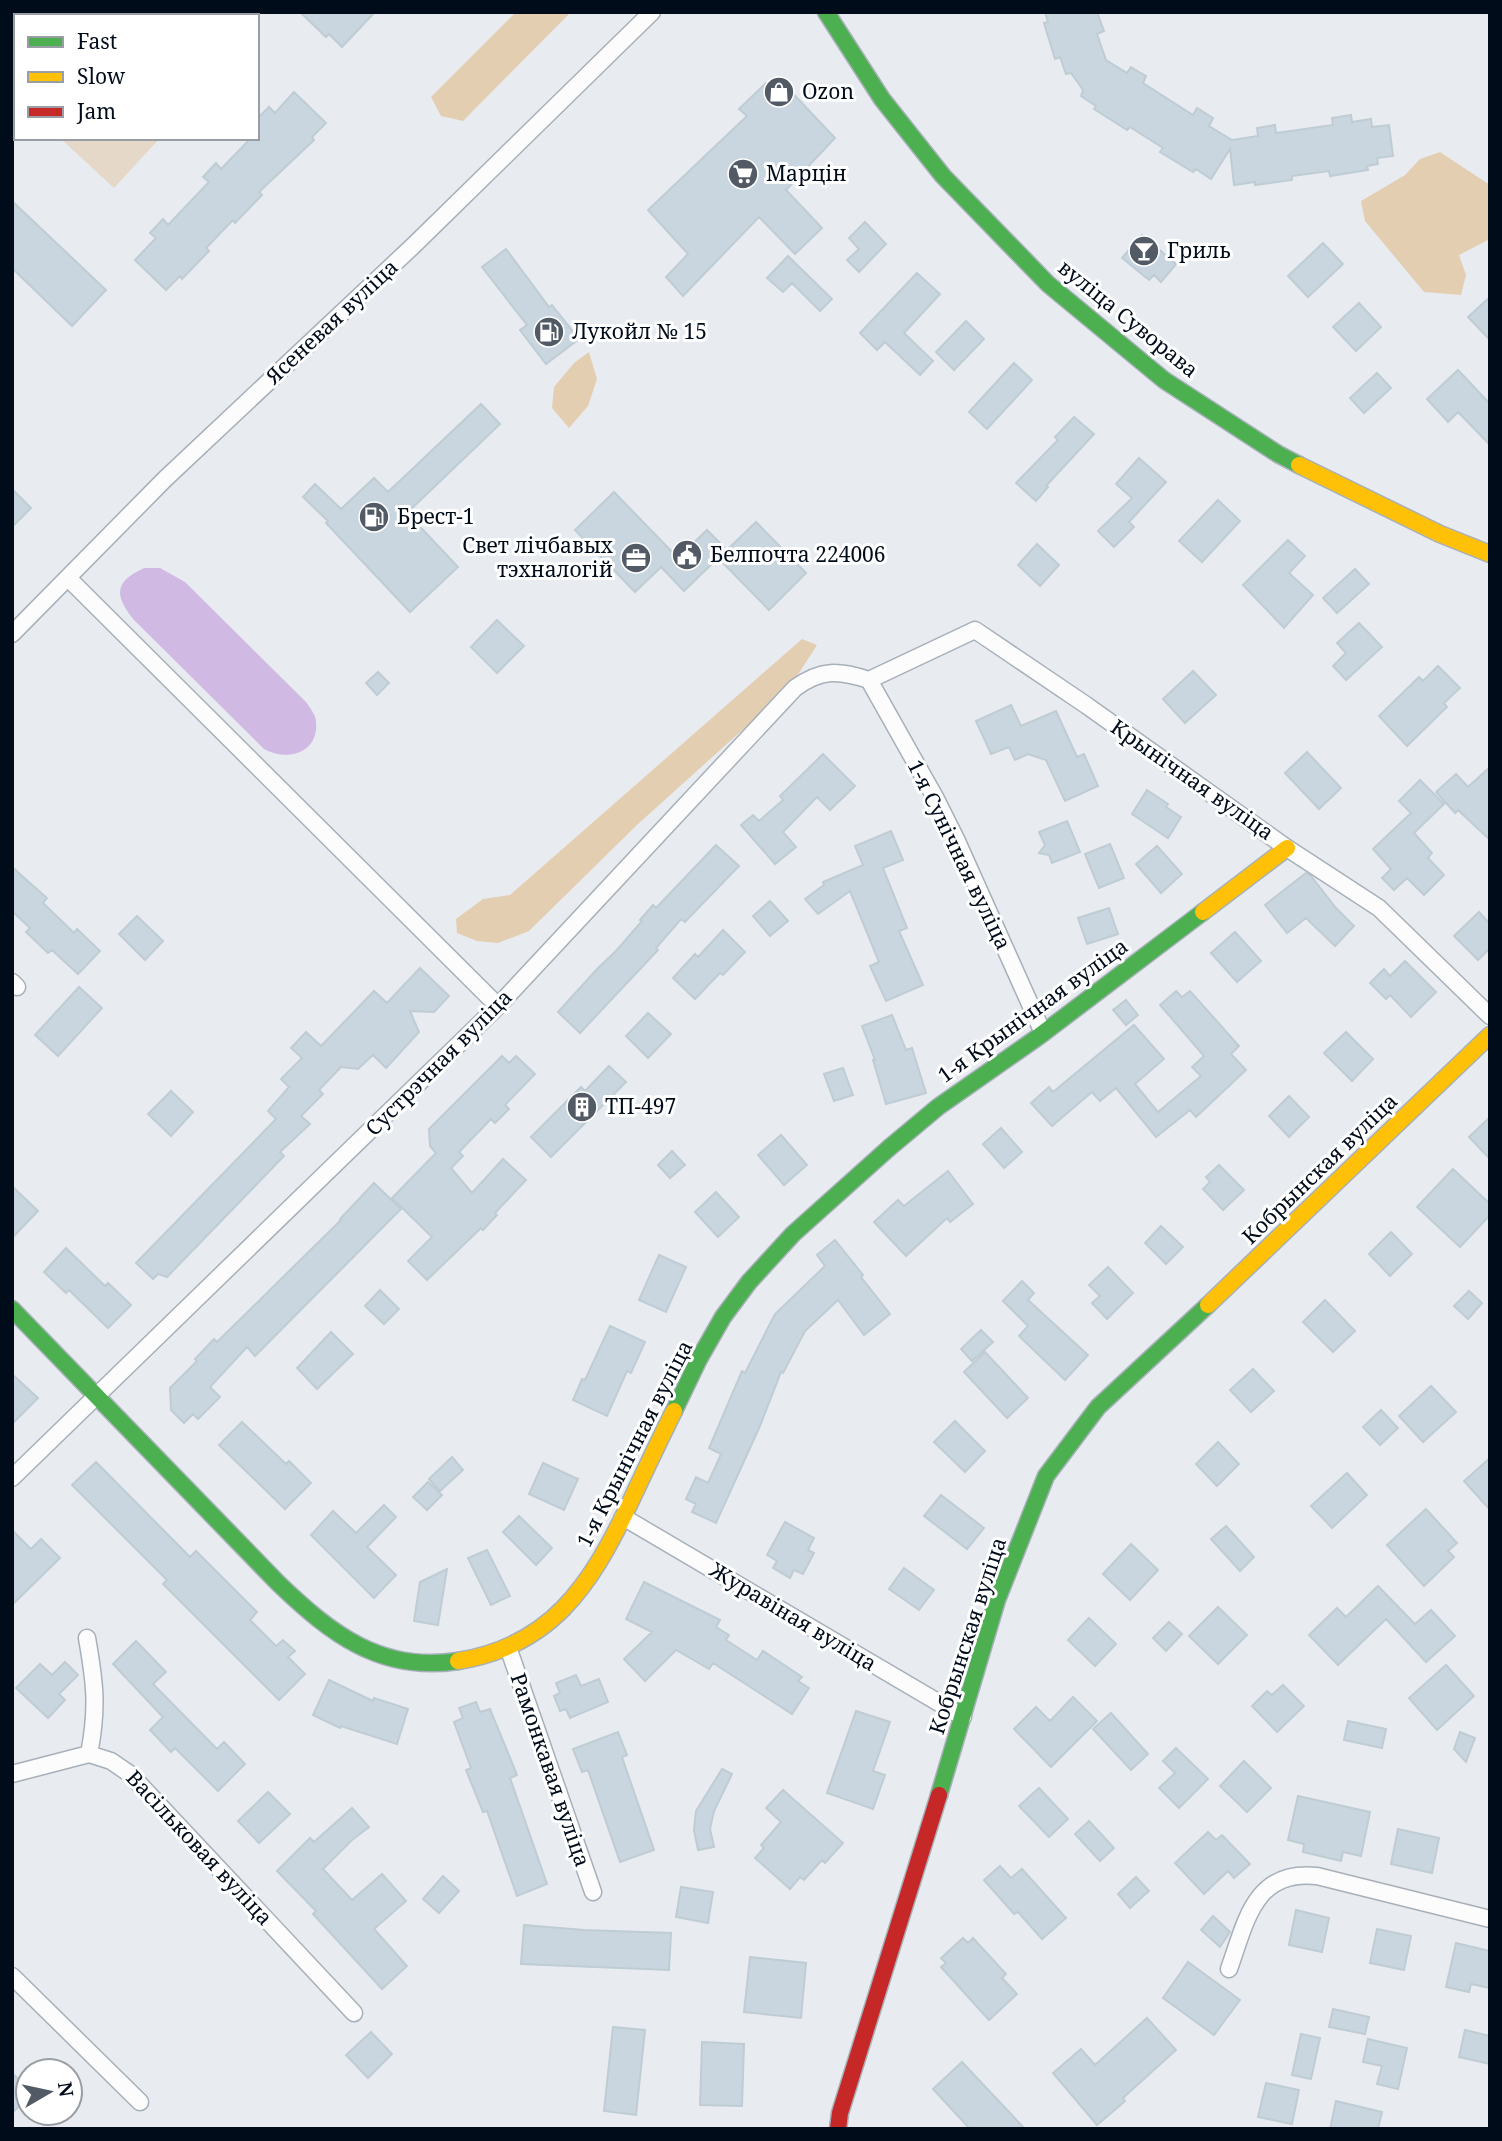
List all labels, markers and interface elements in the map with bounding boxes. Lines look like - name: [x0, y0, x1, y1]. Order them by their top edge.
- legend: [14, 14, 259, 140]
- text: Fast: [77, 27, 117, 55]
- text: Slow: [77, 62, 126, 90]
- shop icon: Ozon: [762, 75, 796, 109]
- place label: Ozon: [802, 77, 854, 105]
- text: Jam: [76, 97, 116, 125]
- supermarket icon: Марцін: [726, 157, 760, 191]
- place label: Марцін: [766, 159, 847, 187]
- bar icon: Гриль: [1127, 234, 1161, 268]
- place label: Гриль: [1167, 236, 1231, 264]
- street label: Ясеневая вуліца: [258, 253, 403, 391]
- street label: вуліца Суворава: [1053, 253, 1204, 383]
- fuel station icon: Лукойл № 15: [532, 315, 566, 349]
- place label: Лукойл № 15: [572, 317, 707, 345]
- fuel station icon: Брест-1: [357, 500, 391, 534]
- place label: Брест-1: [397, 502, 475, 530]
- place label: Свет лічбавых тэхналогій: [462, 531, 614, 583]
- public building icon: Белпочта 224006: [670, 538, 704, 572]
- place label: Белпочта 224006: [710, 540, 886, 568]
- office icon: Свет лічбавых тэхналогій: [619, 541, 653, 575]
- street label: Крынічная вуліца: [1106, 712, 1280, 846]
- street label: 1-я Сунічная вуліца: [902, 755, 1018, 954]
- street label: 1-я Крынічная вуліца: [932, 932, 1133, 1089]
- street label: Сустрэчная вуліца: [359, 983, 518, 1142]
- street label: Кобрынская вуліца: [1236, 1087, 1403, 1250]
- building icon: ТП-497: [565, 1090, 599, 1124]
- place label: ТП-497: [605, 1092, 676, 1120]
- street label: 1-я Крынічная вуліца: [570, 1335, 698, 1552]
- street label: Кобрынская вуліца: [922, 1534, 1012, 1738]
- street label: Журавіная вуліца: [704, 1555, 882, 1677]
- street label: Рамонкавая вуліца: [505, 1669, 597, 1870]
- street label: Васільковая вуліца: [120, 1764, 279, 1931]
- north arrow: [14, 2057, 84, 2127]
- text: N: [52, 2080, 80, 2099]

